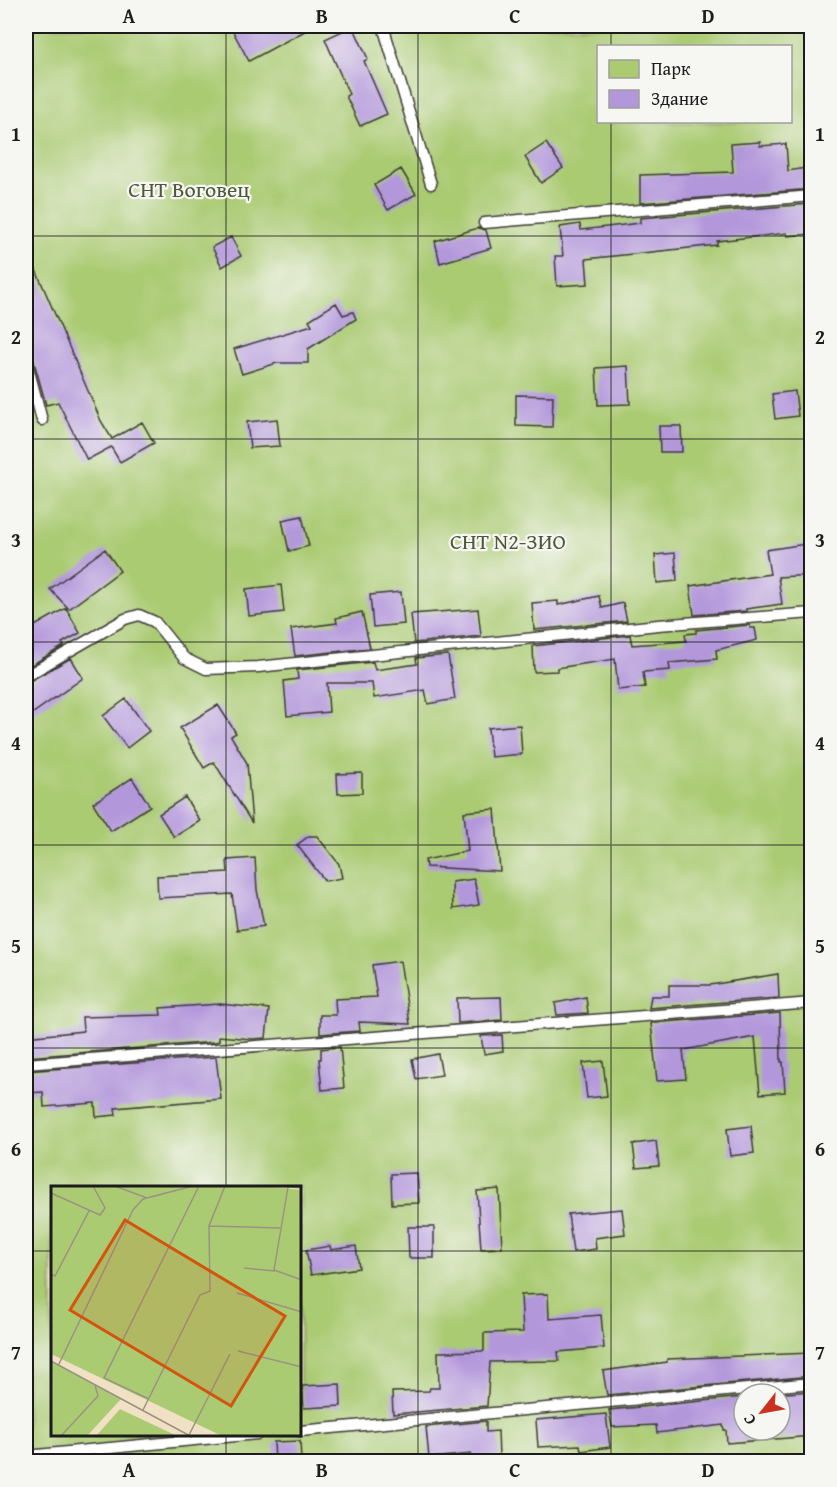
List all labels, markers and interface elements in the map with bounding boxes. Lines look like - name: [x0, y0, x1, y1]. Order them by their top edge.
- text: A: [123, 1, 136, 30]
- text: B: [316, 1, 328, 30]
- text: C: [509, 1, 521, 30]
- text: D: [701, 1, 715, 30]
- legend: [597, 45, 792, 123]
- text: Парк: [651, 55, 691, 82]
- text: Здание: [651, 85, 708, 112]
- text: 1: [11, 119, 21, 148]
- text: 1: [815, 119, 825, 148]
- park label: СНТ Воговец: [128, 173, 250, 205]
- text: 2: [11, 322, 21, 351]
- text: 2: [815, 322, 825, 351]
- text: 3: [11, 525, 21, 554]
- park label: СНТ N2-ЗИО: [450, 525, 566, 557]
- text: 3: [815, 525, 825, 554]
- text: 4: [11, 728, 21, 757]
- text: 4: [815, 728, 825, 757]
- text: 5: [11, 931, 21, 960]
- text: 5: [815, 931, 825, 960]
- text: 6: [11, 1134, 21, 1163]
- text: 6: [815, 1134, 825, 1163]
- inset map: [51, 1186, 302, 1436]
- text: 7: [11, 1337, 21, 1366]
- text: 7: [815, 1337, 825, 1366]
- north arrow: [732, 1382, 792, 1442]
- text: С: [737, 1410, 762, 1430]
- text: A: [123, 1455, 136, 1484]
- text: B: [316, 1455, 328, 1484]
- text: C: [509, 1455, 521, 1484]
- text: D: [701, 1455, 715, 1484]

